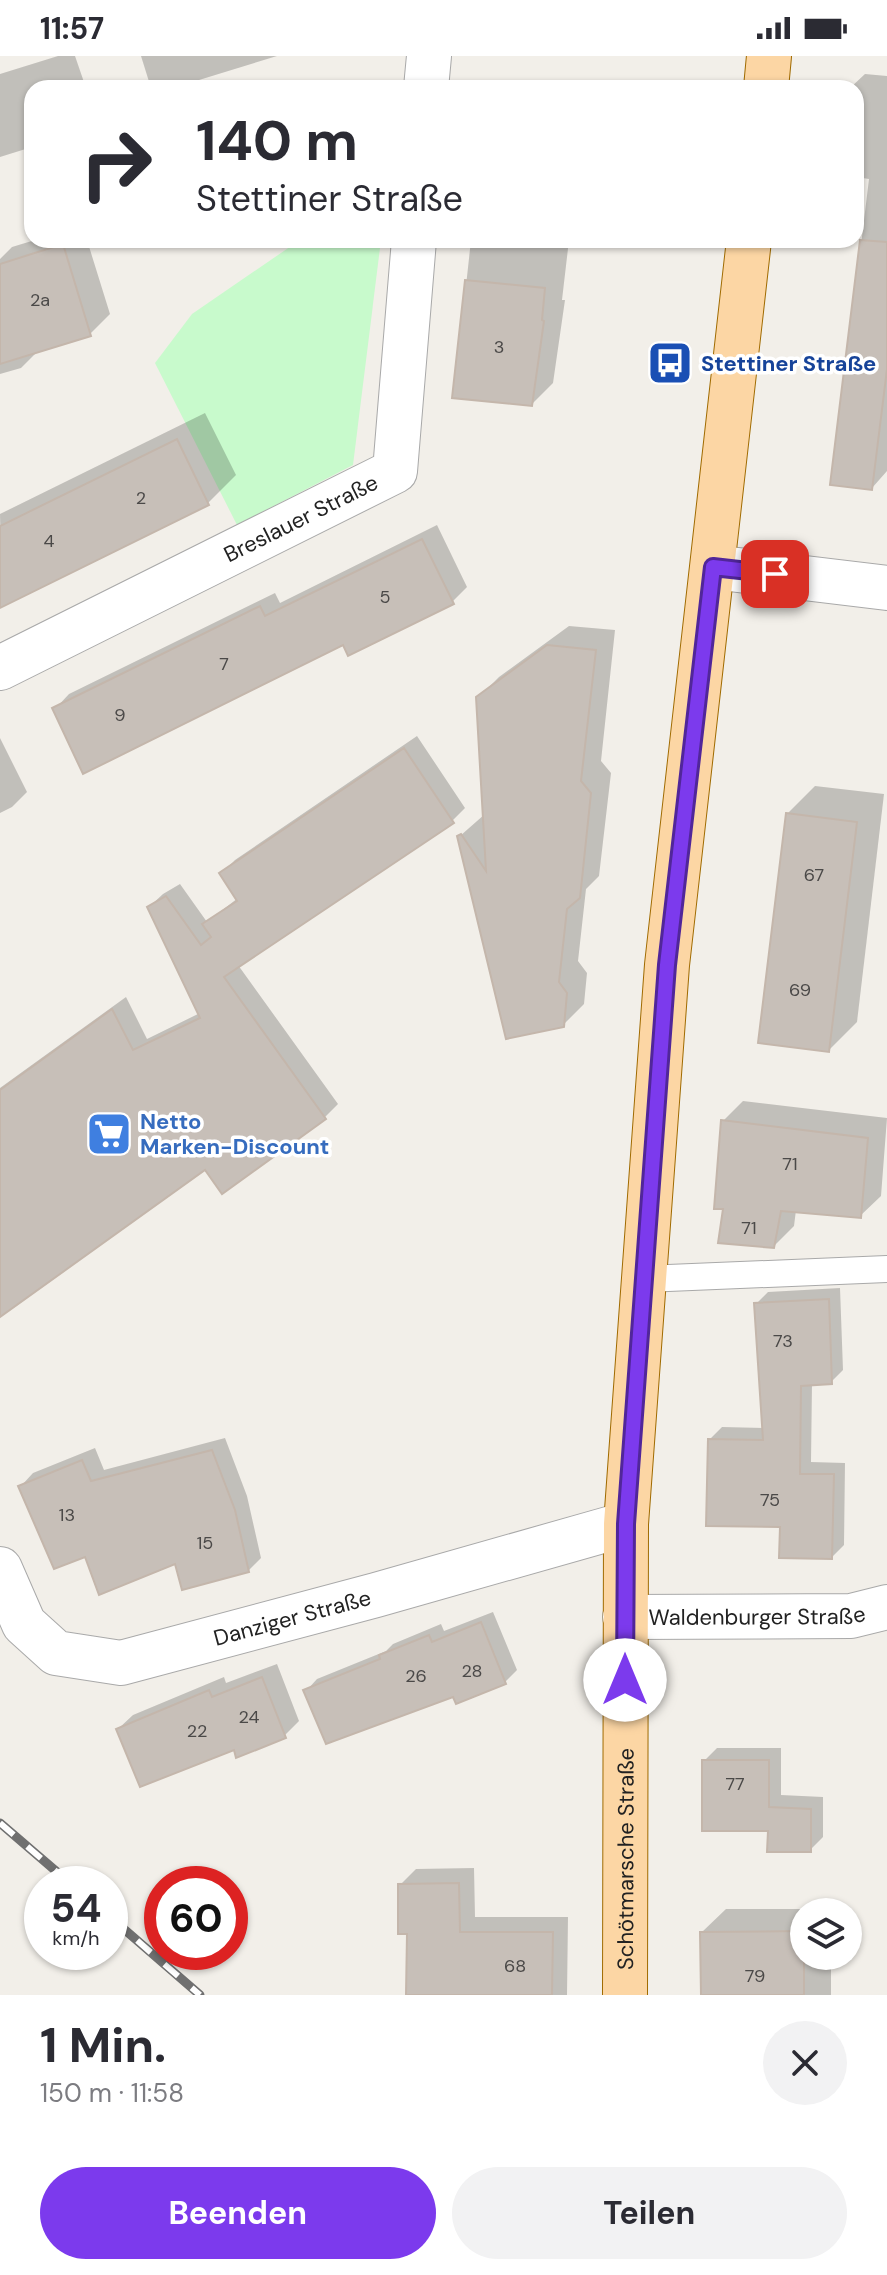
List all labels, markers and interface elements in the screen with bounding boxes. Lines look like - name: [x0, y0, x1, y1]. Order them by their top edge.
- text: 11:57: [40, 9, 104, 48]
- text: 140 m: [196, 104, 358, 177]
- icon: right: [64, 112, 168, 216]
- text: Stettiner Straße: [196, 175, 463, 222]
- house number: 2a: [30, 288, 50, 312]
- house number: 3: [494, 335, 504, 359]
- bus stop icon: Stettiner Straße: [646, 339, 694, 387]
- place label: Stettiner Straße: [701, 349, 876, 378]
- street label: Breslauer Straße: [219, 468, 383, 569]
- house number: 2: [136, 486, 146, 510]
- house number: 4: [44, 529, 55, 553]
- pin: [741, 540, 809, 608]
- icon: arrive: [753, 552, 797, 596]
- house number: 5: [380, 585, 390, 609]
- house number: 7: [219, 652, 229, 676]
- house number: 9: [114, 703, 126, 727]
- house number: 67: [804, 863, 824, 887]
- house number: 69: [789, 978, 811, 1002]
- place label: Netto Marken-Discount: [140, 1107, 329, 1161]
- supermarket icon: Netto Marken-Discount: [85, 1110, 133, 1158]
- house number: 71: [782, 1152, 798, 1176]
- house number: 71: [741, 1216, 757, 1240]
- house number: 73: [773, 1329, 793, 1353]
- house number: 75: [760, 1488, 780, 1512]
- house number: 13: [59, 1503, 75, 1527]
- house number: 15: [197, 1531, 213, 1555]
- street label: Danziger Straße: [210, 1583, 374, 1653]
- street label: Waldenburger Straße: [648, 1599, 869, 1632]
- position arrow: [583, 1638, 667, 1722]
- house number: 28: [461, 1659, 483, 1683]
- house number: 26: [405, 1664, 427, 1688]
- house number: 24: [239, 1705, 260, 1729]
- house number: 22: [187, 1719, 207, 1743]
- street label: Schötmarsche Straße: [611, 1748, 641, 1970]
- house number: 77: [725, 1772, 745, 1796]
- speed limit sign: 60: [144, 1866, 248, 1970]
- text: 54: [51, 1882, 101, 1934]
- map controls: [790, 1898, 862, 1970]
- button: layers: [790, 1898, 862, 1970]
- text: km/h: [52, 1925, 100, 1951]
- house number: 68: [504, 1954, 526, 1978]
- house number: 79: [745, 1964, 765, 1988]
- text: 1 Min.: [40, 2014, 166, 2077]
- button: close: [763, 2021, 847, 2105]
- text: 150 m · 11:58: [40, 2076, 184, 2110]
- button: Beenden: [40, 2167, 436, 2259]
- button: Teilen: [452, 2167, 847, 2259]

